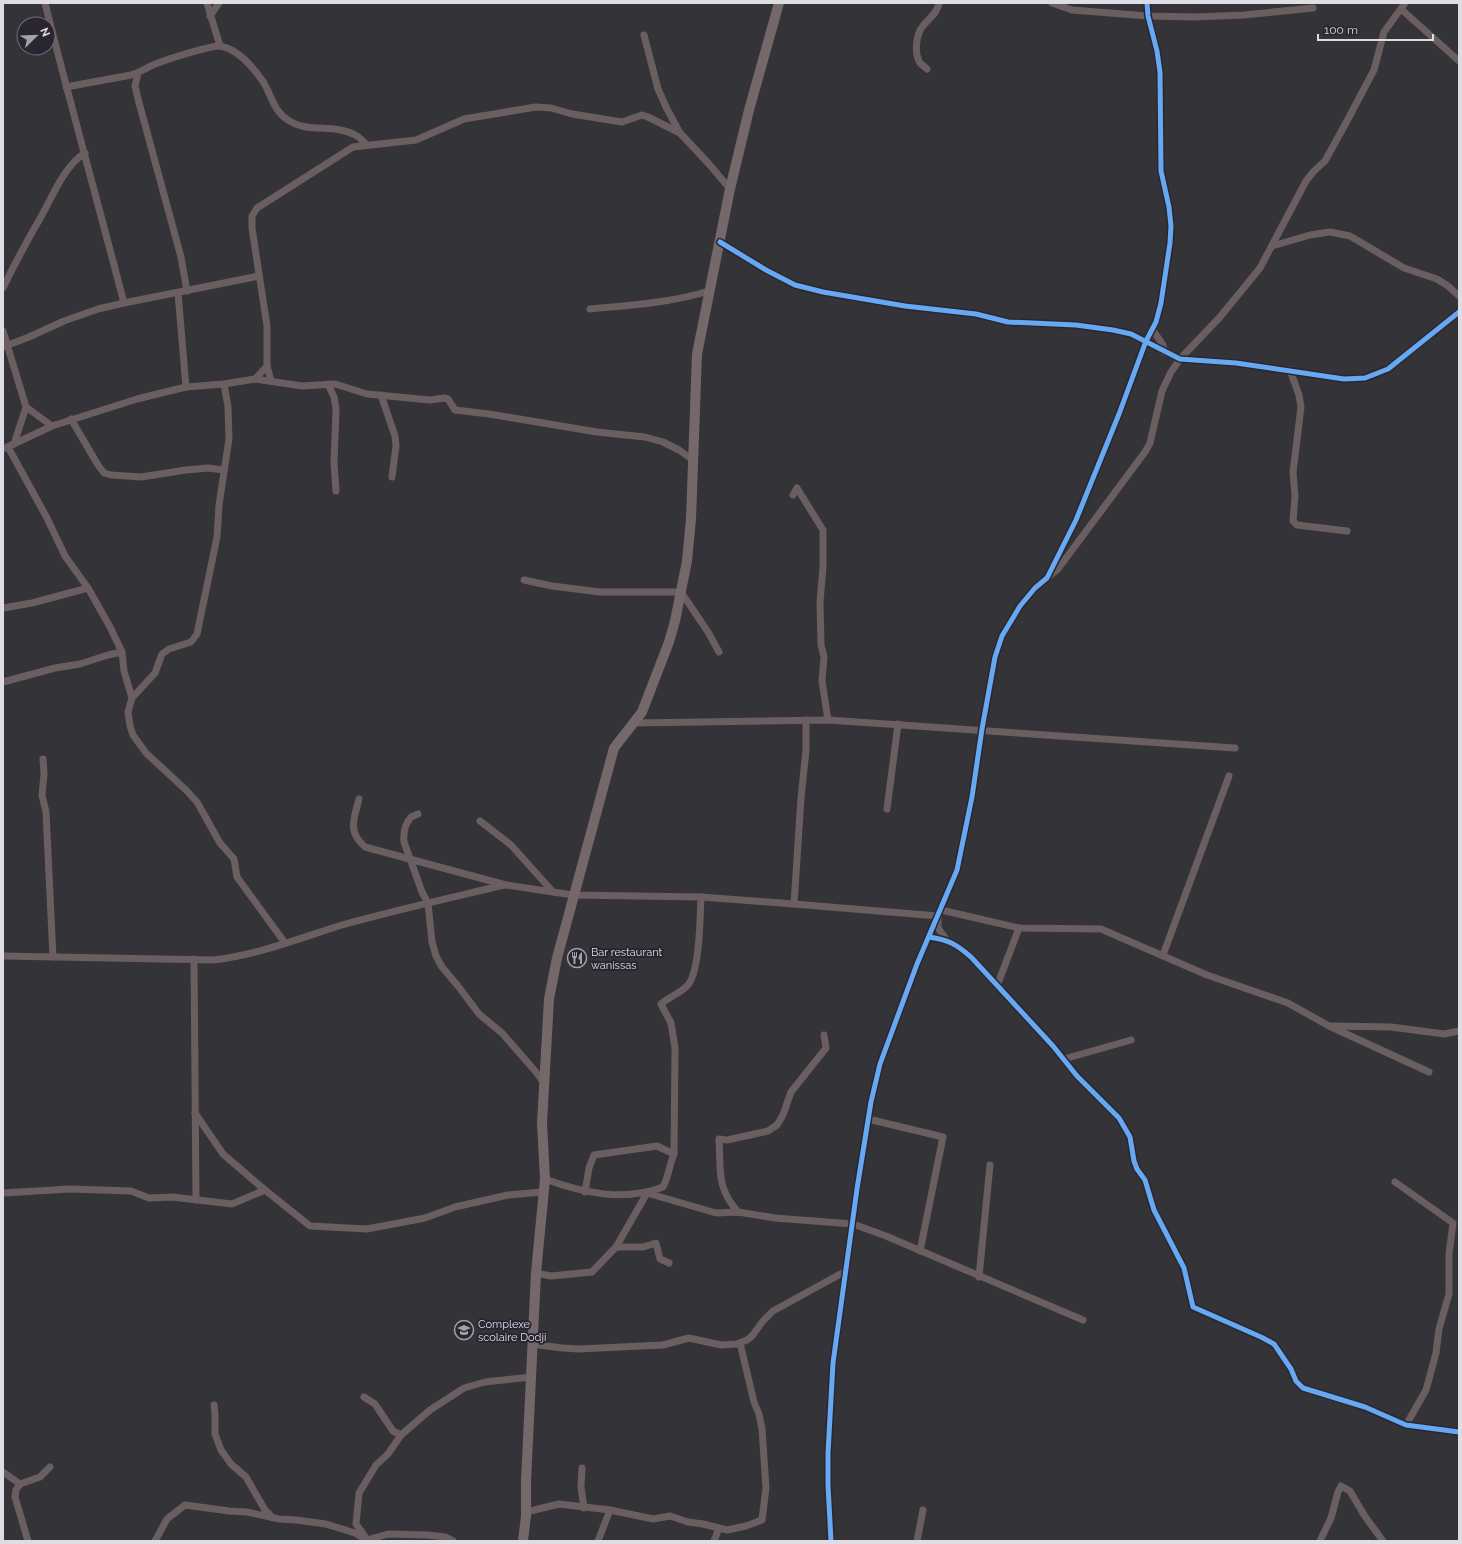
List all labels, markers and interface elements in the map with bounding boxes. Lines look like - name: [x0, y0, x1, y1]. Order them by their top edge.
- north arrow: [16, 16, 56, 56]
- scale bar: [1318, 16, 1433, 42]
- text: 100 m: [1324, 23, 1358, 37]
- text: N: [37, 26, 52, 39]
- place label: Bar restaurant wanissas: [591, 946, 663, 972]
- restaurant icon: Bar restaurant wanissas: [566, 947, 588, 969]
- place label: Complexe scolaire Dodji: [478, 1318, 546, 1344]
- school or university icon: Complexe scolaire Dodji: [453, 1319, 475, 1341]

